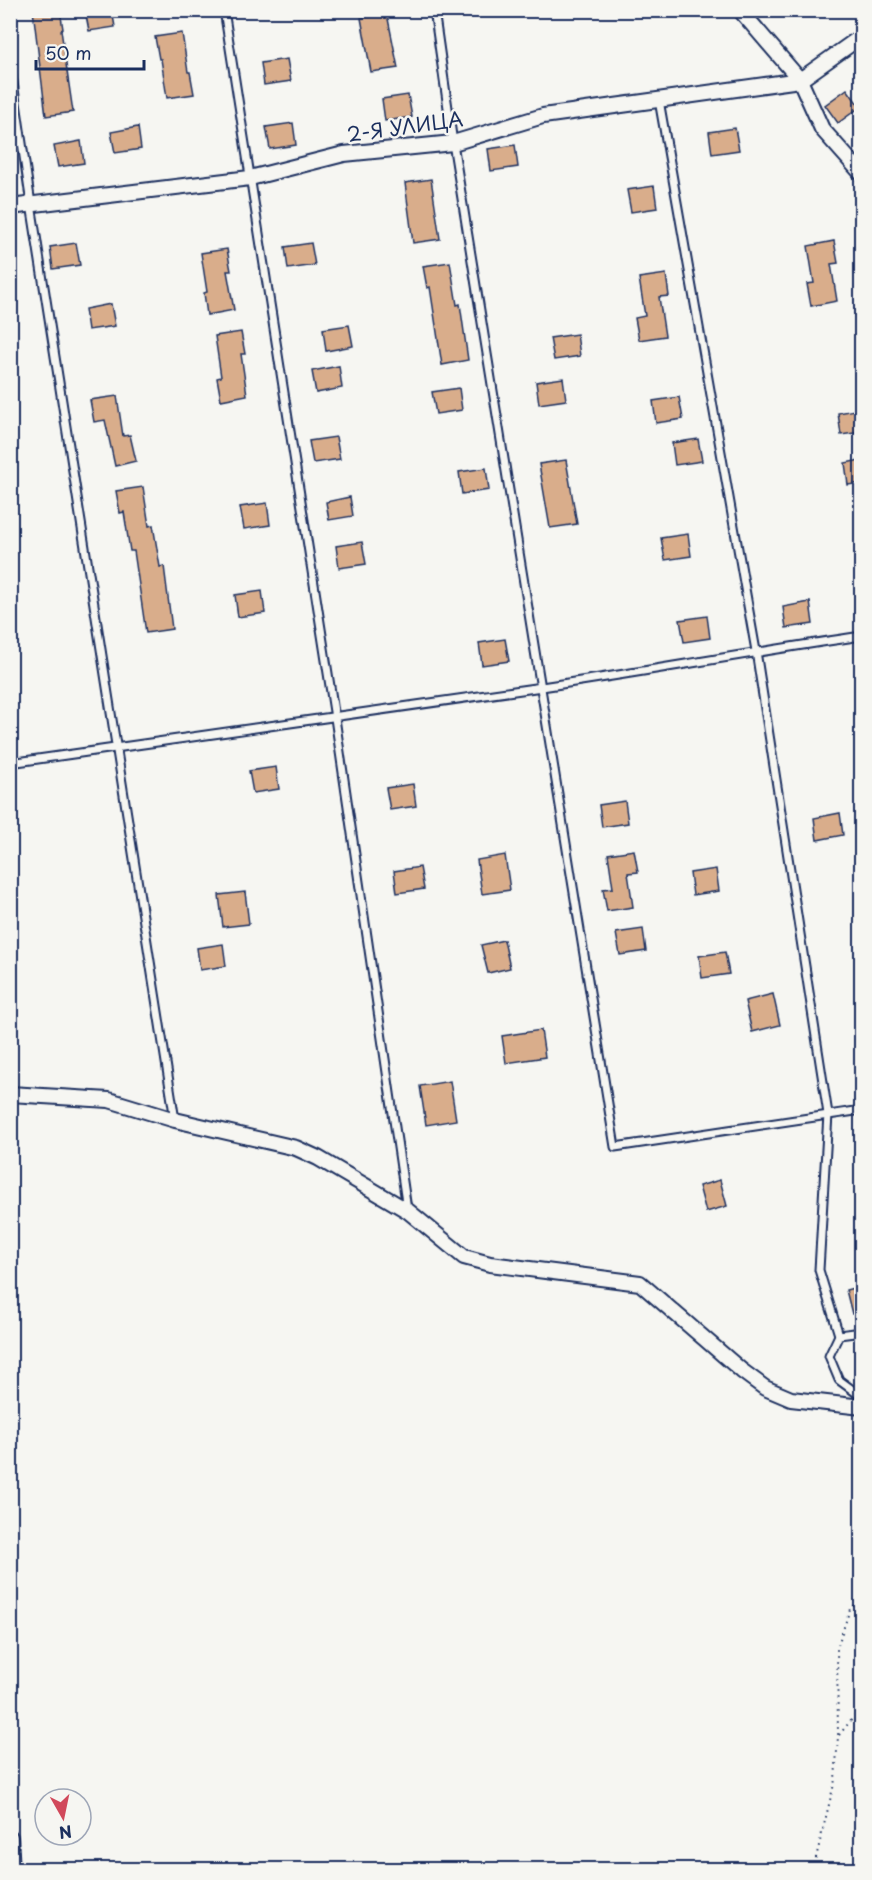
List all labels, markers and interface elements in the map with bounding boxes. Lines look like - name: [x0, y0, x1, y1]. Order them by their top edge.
- scale bar: [36, 33, 144, 71]
- text: 50 m: [45, 39, 92, 66]
- street label: 2-Я УЛИЦА: [345, 103, 465, 149]
- north arrow: [33, 1787, 93, 1847]
- text: N: [57, 1820, 74, 1846]

